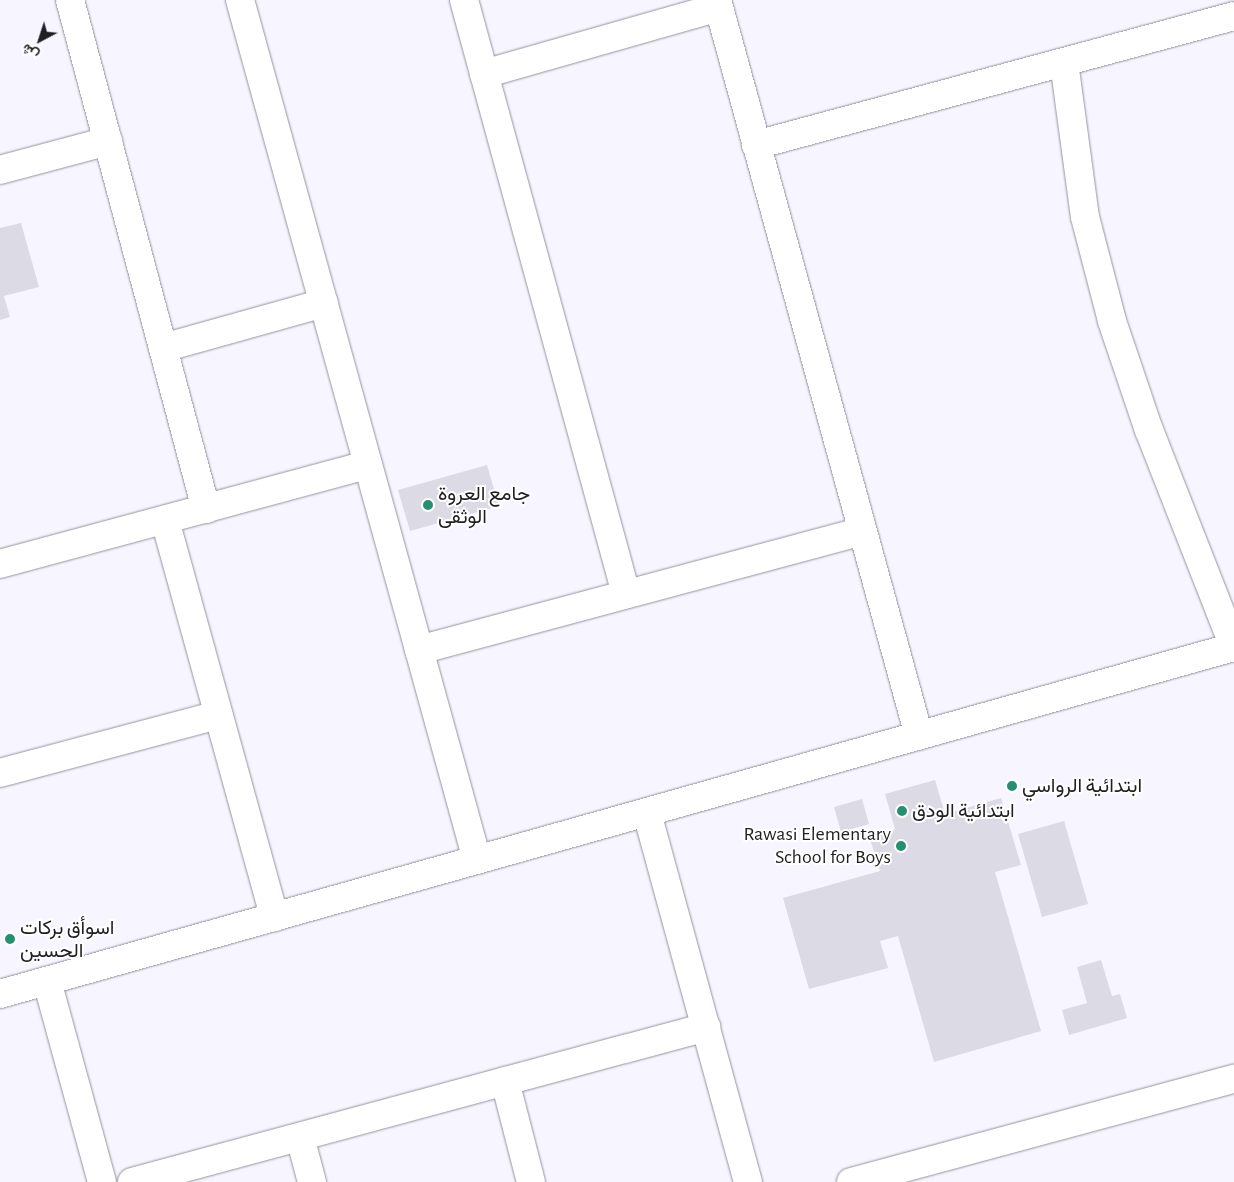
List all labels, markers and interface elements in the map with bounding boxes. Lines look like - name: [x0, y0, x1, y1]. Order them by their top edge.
- north arrow: [15, 15, 65, 65]
- text: ش: [19, 41, 41, 62]
- place label: جامع العروة الوثقى: [438, 482, 530, 529]
- marker: جامع العروة الوثقى: [422, 499, 434, 511]
- place label: ابتدائية الرواسي: [1022, 774, 1142, 798]
- marker: ابتدائية الرواسي: [1006, 780, 1018, 792]
- place label: ابتدائية الودق: [912, 799, 1015, 823]
- marker: ابتدائية الودق: [896, 805, 908, 817]
- place label: Rawasi Elementary School for Boys: [743, 822, 891, 869]
- marker: Rawasi Elementary School for Boys: [895, 840, 907, 852]
- place label: اسوأق بركات الحسين: [20, 916, 114, 963]
- marker: اسوأق بركات الحسين: [4, 933, 16, 945]

